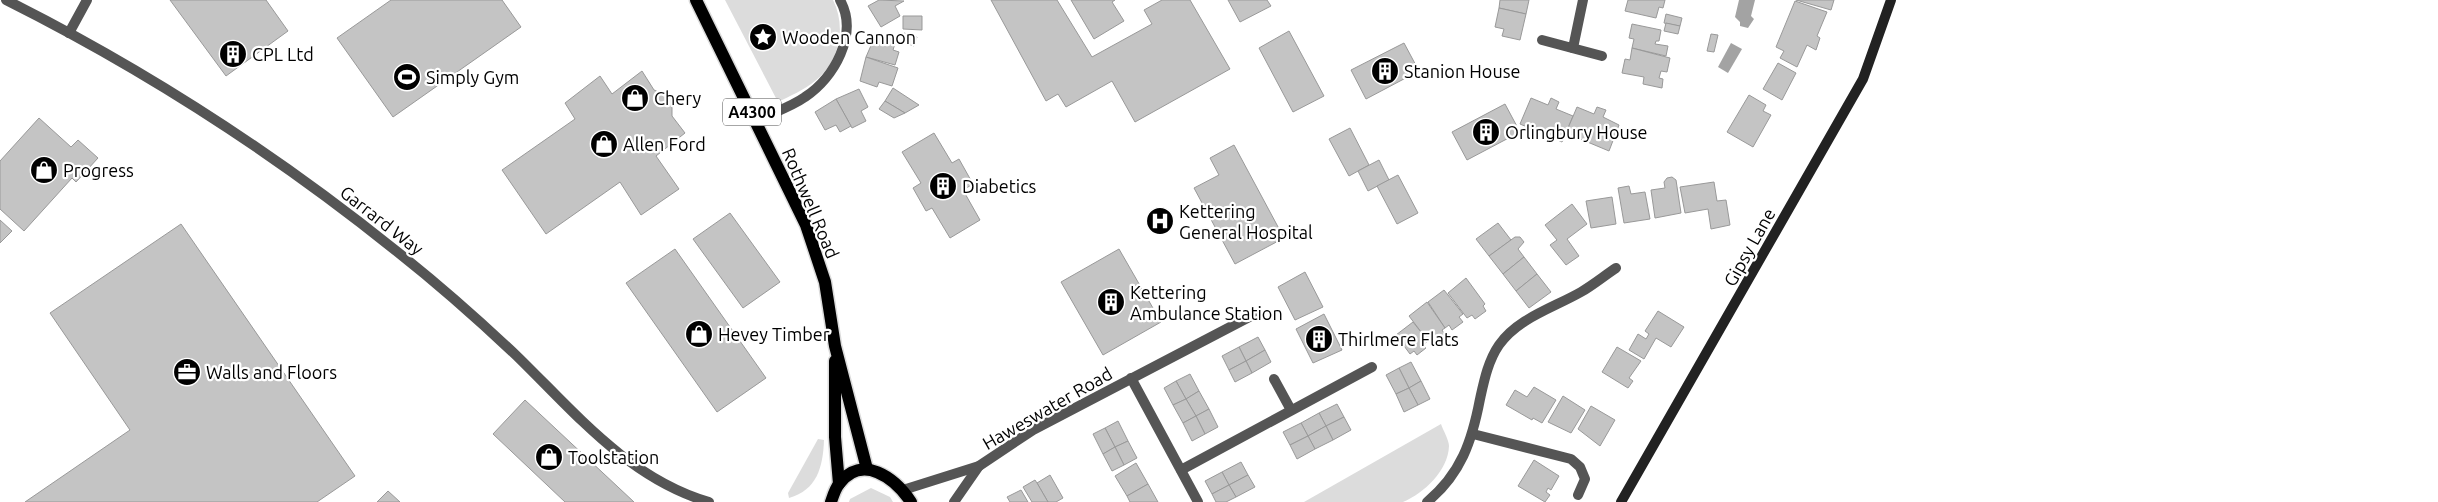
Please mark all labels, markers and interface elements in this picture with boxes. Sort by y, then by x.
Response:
place icon: Wooden Cannon [748,22,778,52]
place label: Wooden Cannon [782,27,916,47]
building icon: CPL Ltd [218,39,248,69]
place label: CPL Ltd [252,44,314,64]
building icon: Stanion House [1370,56,1400,86]
place label: Stanion House [1404,61,1520,81]
sports icon: Simply Gym [392,62,422,92]
place label: Simply Gym [426,67,519,87]
shop icon: Chery [620,83,650,113]
place label: Chery [654,88,701,108]
road number: A4300 [723,98,781,125]
building icon: Orlingbury House [1471,117,1501,147]
place label: Orlingbury House [1505,122,1647,142]
shop icon: Allen Ford [589,129,619,159]
place label: Allen Ford [623,134,706,154]
street label: Rothwell Road [779,145,843,261]
shop icon: Progress [29,155,59,185]
place label: Progress [63,160,134,180]
building icon: Diabetics [928,171,958,201]
place label: Diabetics [962,176,1037,196]
street label: Garrard Way [337,181,428,259]
place label: Kettering General Hospital [1179,201,1313,242]
street label: Gipsy Lane [1719,205,1779,289]
hospital icon: Kettering General Hospital [1145,206,1175,236]
place label: Kettering Ambulance Station [1130,282,1283,323]
building icon: Kettering Ambulance Station [1096,287,1126,317]
shop icon: Hevey Timber [684,319,714,349]
place label: Hevey Timber [718,324,830,344]
building icon: Thirlmere Flats [1304,324,1334,354]
place label: Thirlmere Flats [1338,329,1459,349]
office icon: Walls and Floors [172,357,202,387]
place label: Walls and Floors [206,362,337,382]
street label: Haweswater Road [979,363,1115,453]
shop icon: Toolstation [534,442,564,472]
place label: Toolstation [568,447,659,467]

